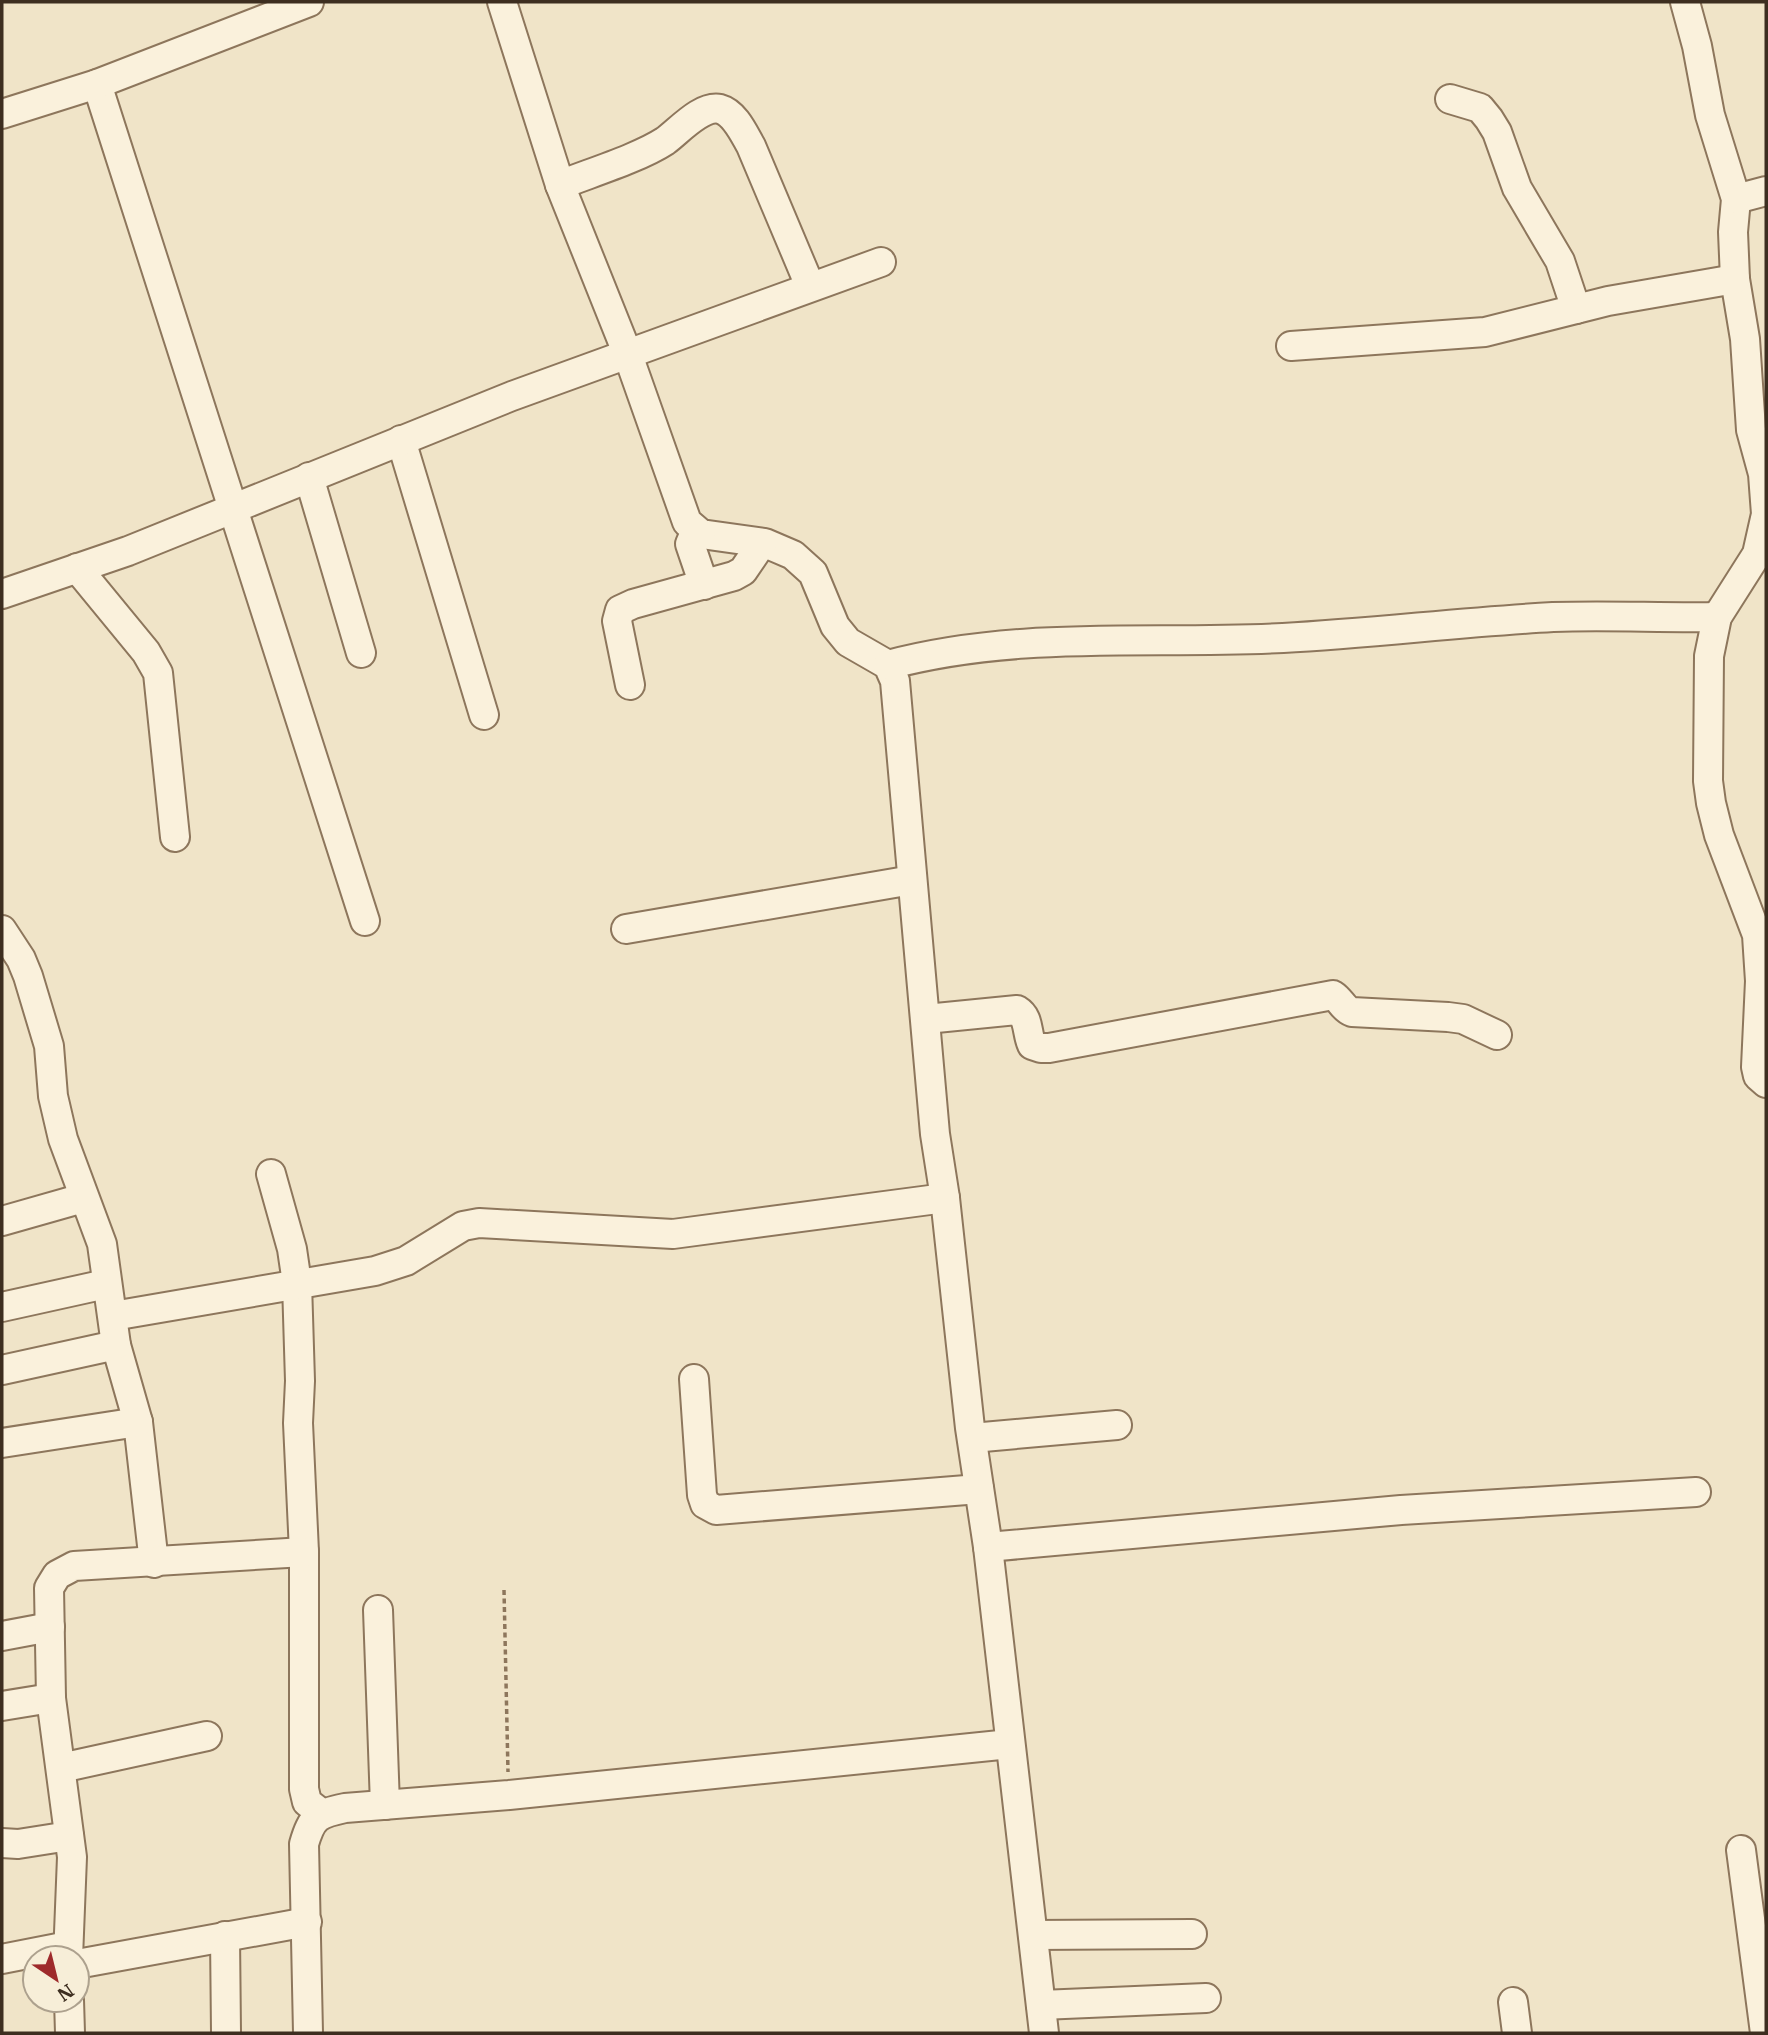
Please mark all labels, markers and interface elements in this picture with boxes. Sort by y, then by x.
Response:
north arrow [21,1944,91,2014]
text: N [53,1979,79,2007]

